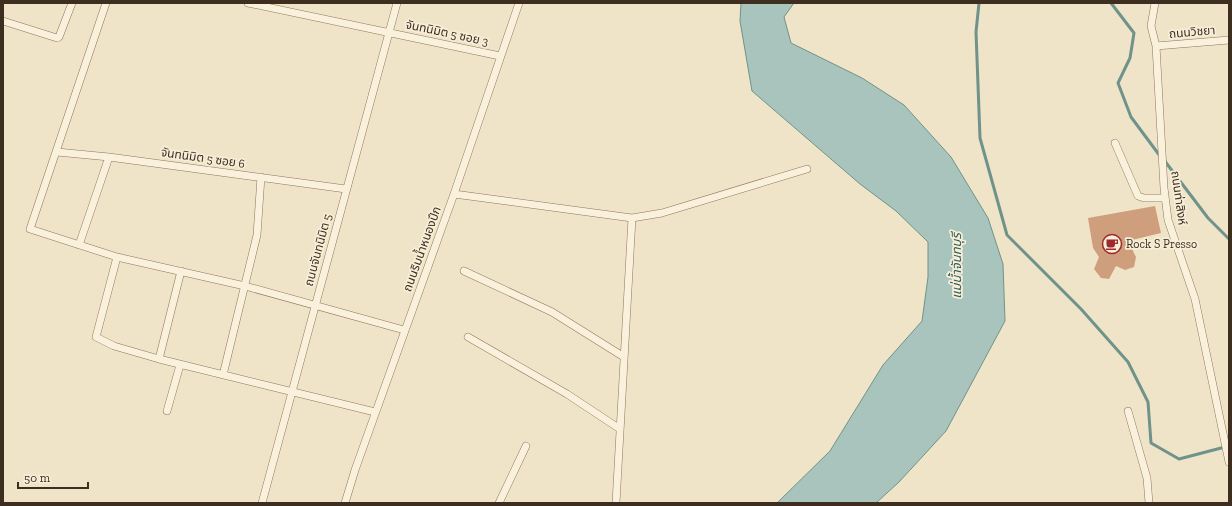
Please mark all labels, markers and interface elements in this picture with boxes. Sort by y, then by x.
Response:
street label: จันทนิมิต 5 ซอย 3 [404,17,490,49]
street label: ถนนวิชยา [1168,23,1216,41]
street label: จันทนิมิต 5 ซอย 6 [160,145,246,171]
street label: ถนนท่าสิงห์ [1168,170,1190,226]
street label: ถนนริมน้ำหนองปึก [398,204,444,293]
street label: ถนนจันทนิมิต 5 [302,212,334,288]
water label: แม่น้ำจันทบุรี [947,231,965,299]
cafe icon: Rock S Presso [1101,233,1123,255]
place label: Rock S Presso [1126,237,1197,251]
scale bar [18,464,88,490]
text: 50 m [24,471,51,485]

